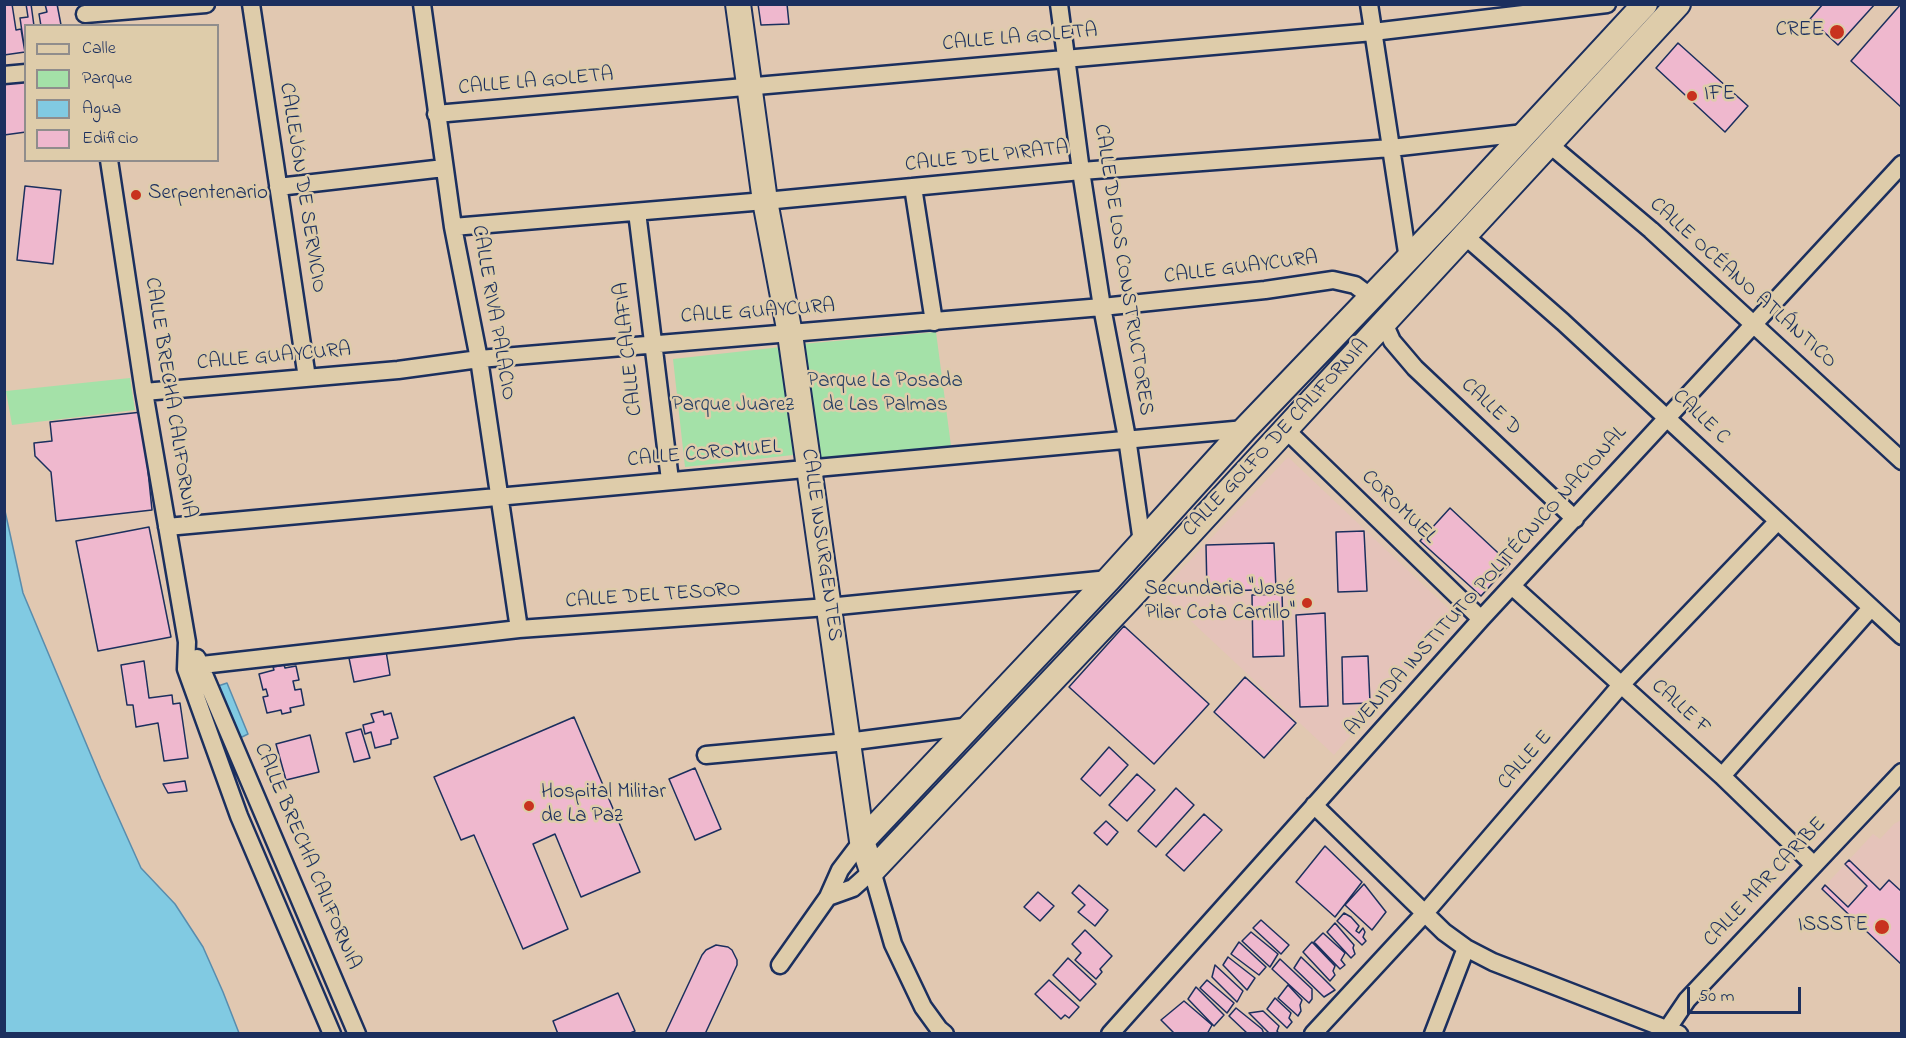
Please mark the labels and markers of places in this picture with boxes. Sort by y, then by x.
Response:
place label: CREE [1775,19,1824,45]
marker: CREE [1828,23,1846,41]
place label: IFE [1704,83,1735,109]
marker: IFE [1685,89,1699,103]
place label: Serpentenario [148,182,268,208]
marker: Serpentenario [129,188,143,202]
place label: Secundaria "José Pilar Cota Carrillo" [1144,578,1295,628]
marker: Secundaria "José Pilar Cota Carrillo" [1300,596,1314,610]
place label: Hospital Militar de La Paz [541,781,666,831]
marker: Hospital Militar de La Paz [522,799,536,813]
place label: ISSSTE [1798,914,1868,940]
marker: ISSSTE [1873,918,1891,936]

